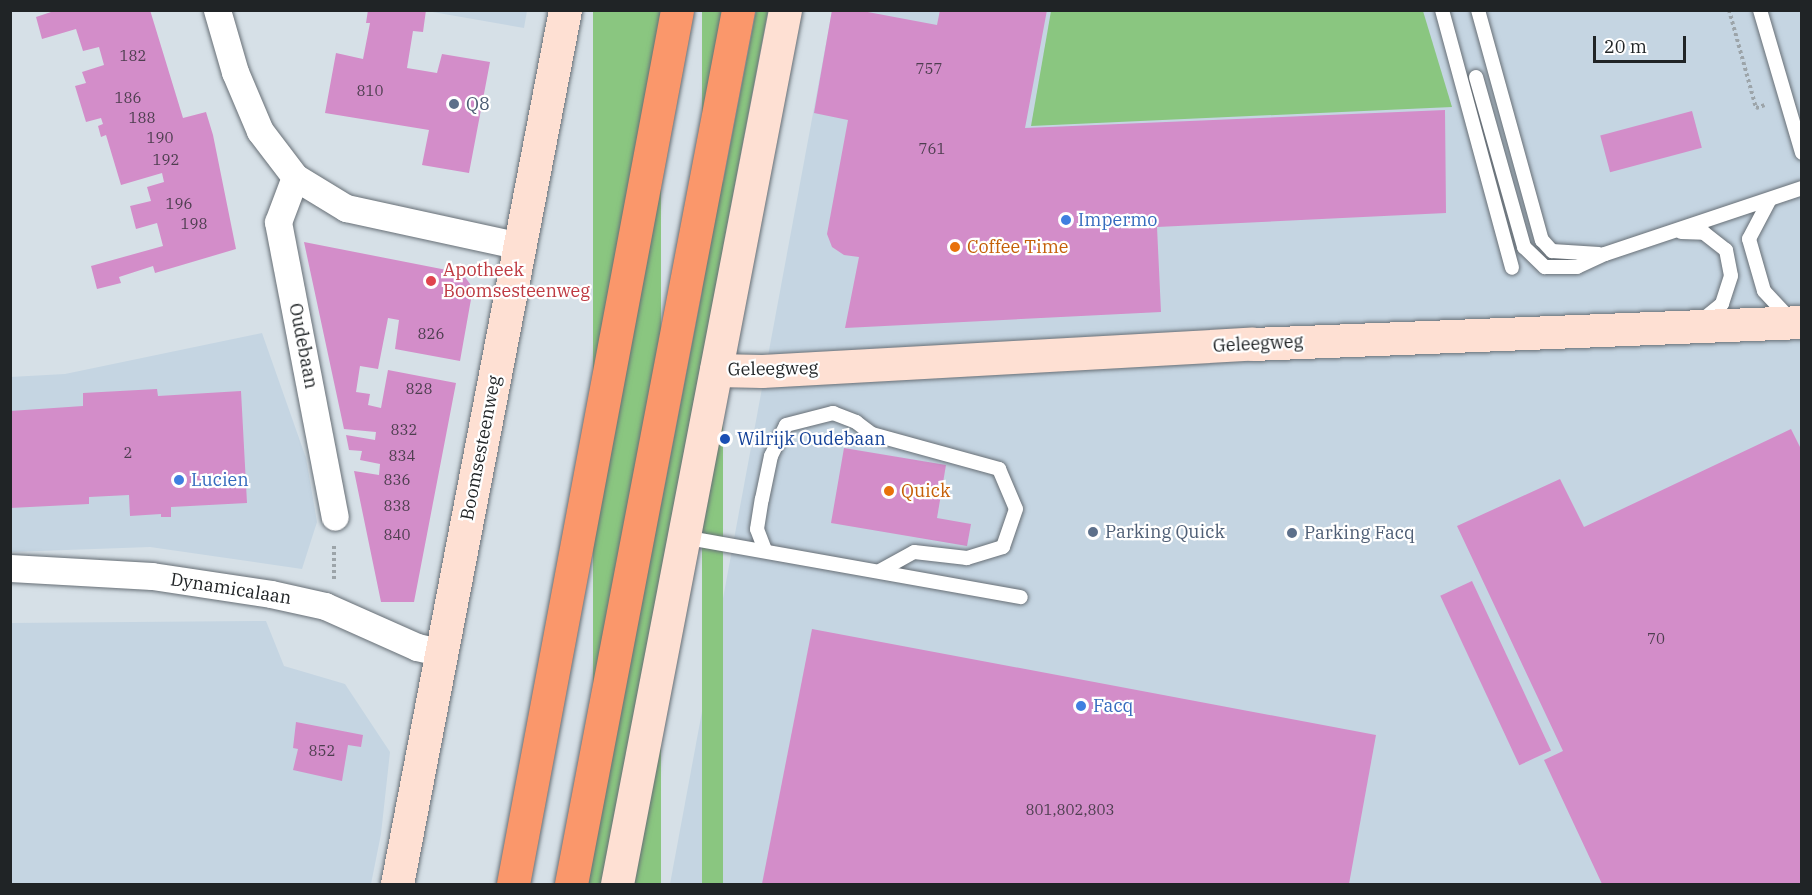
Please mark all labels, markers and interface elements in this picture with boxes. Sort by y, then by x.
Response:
scale bar [1596,24,1689,62]
text: 20 m [1604,35,1647,58]
house number: 182 [120,47,146,65]
house number: 757 [916,60,942,78]
house number: 810 [357,82,383,100]
house number: 186 [115,89,141,107]
place label: Q8 [466,93,490,115]
marker: Q8 [447,97,461,111]
house number: 188 [129,109,155,127]
house number: 190 [147,129,173,147]
house number: 761 [919,140,945,158]
house number: 192 [153,151,179,169]
house number: 196 [166,195,192,213]
place label: Impermo [1078,209,1158,231]
marker: Impermo [1059,213,1073,227]
house number: 198 [181,215,207,233]
place label: Coffee Time [967,236,1068,258]
marker: Coffee Time [948,240,962,254]
place label: Apotheek Boomsesteenweg [443,260,590,302]
marker: Apotheek Boomsesteenweg [424,274,438,288]
street label: Oudebaan [284,301,322,391]
house number: 826 [418,325,444,343]
street label: Geleegweg [1212,331,1304,357]
street label: Geleegweg [728,357,818,381]
street label: Boomsesteenweg [456,374,506,522]
house number: 828 [406,380,432,398]
house number: 832 [391,421,417,439]
place label: Wilrijk Oudebaan [737,428,886,450]
marker: Wilrijk Oudebaan [718,432,732,446]
house number: 2 [124,444,132,462]
house number: 834 [389,447,415,465]
place label: Lucien [191,469,249,491]
house number: 836 [384,471,410,489]
marker: Lucien [172,473,186,487]
place label: Quick [901,480,950,502]
marker: Quick [882,484,896,498]
house number: 838 [384,497,410,515]
place label: Parking Quick [1105,521,1225,543]
place label: Parking Facq [1304,522,1415,544]
marker: Parking Quick [1086,525,1100,539]
house number: 840 [384,526,410,544]
marker: Parking Facq [1285,526,1299,540]
street label: Dynamicalaan [169,569,293,609]
house number: 70 [1647,630,1665,648]
place label: Facq [1093,695,1133,717]
marker: Facq [1074,699,1088,713]
house number: 852 [309,742,335,760]
house number: 801,802,803 [1025,801,1115,819]

